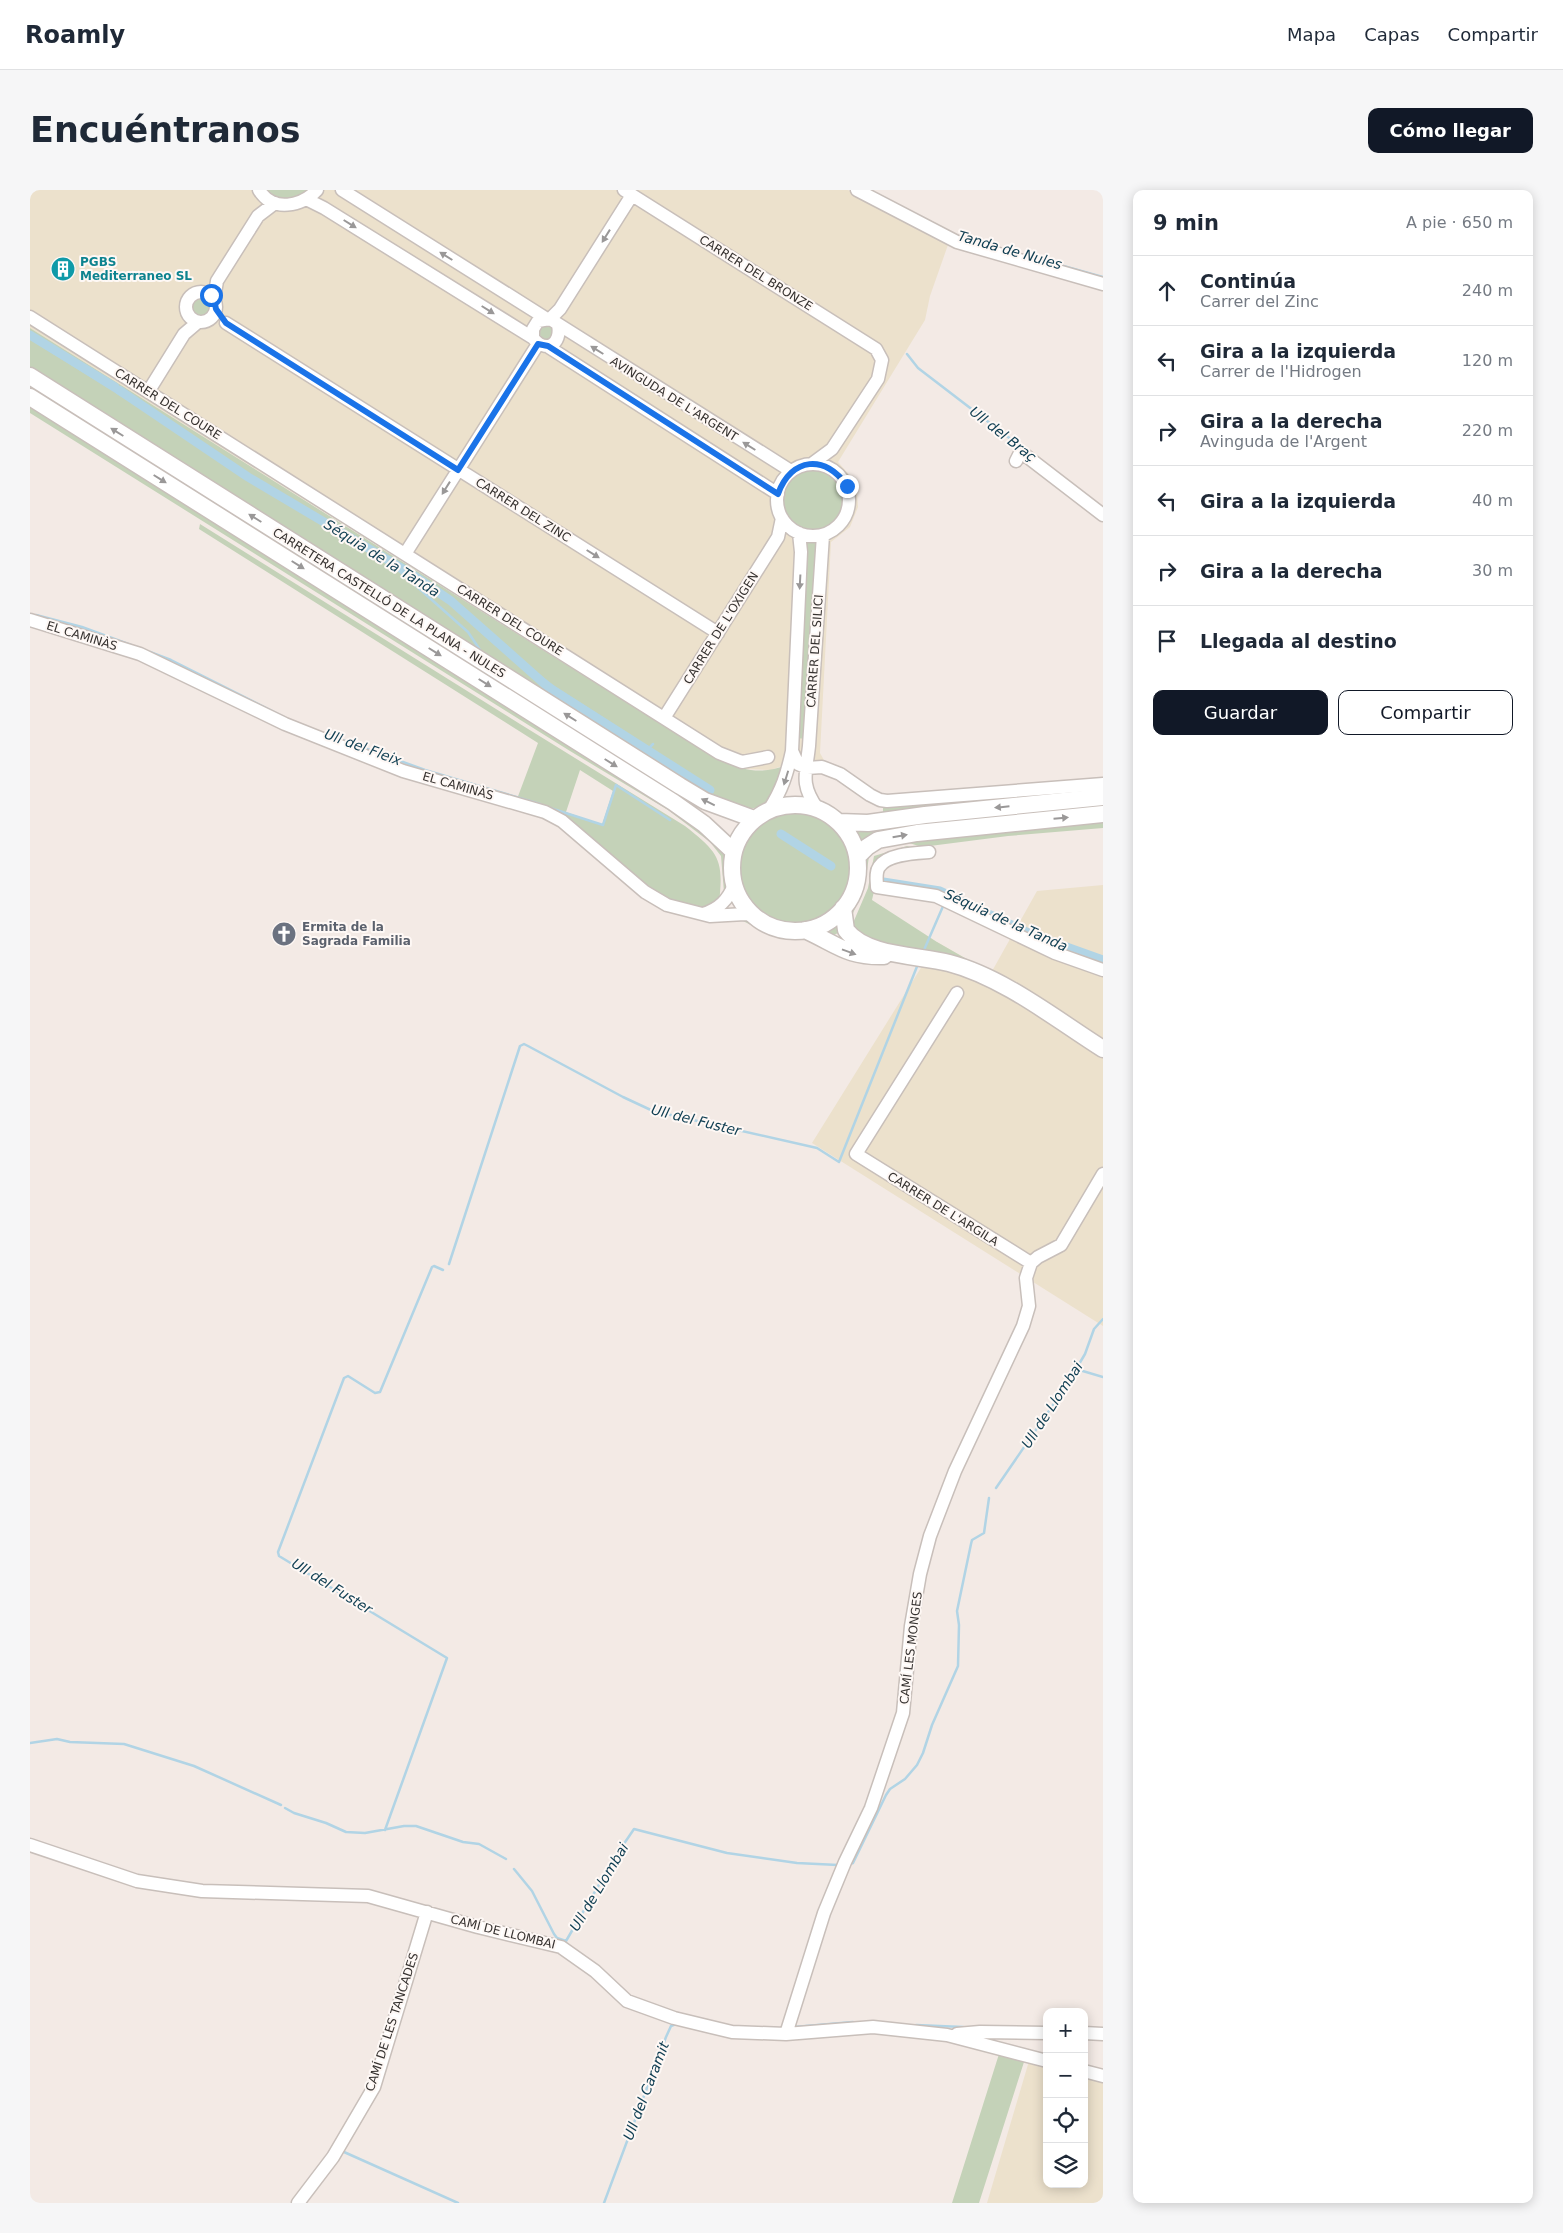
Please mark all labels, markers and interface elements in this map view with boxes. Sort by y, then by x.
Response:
text: Roamly [25,21,125,49]
text: Mapa [1287,24,1336,45]
text: Capas [1364,24,1420,45]
text: Compartir [1448,24,1538,45]
button: Cómo llegar [1368,108,1533,153]
text: Encuéntranos [30,110,301,150]
text: 9 min [1153,211,1219,235]
text: A pie · 650 m [1406,213,1513,232]
one-way arrow [343,219,357,228]
water label: Tanda de Nules [956,227,1064,273]
one-way arrow [601,229,610,242]
street label: CARRER DEL BRONZE [697,232,815,314]
one-way arrow [440,251,453,260]
place label: PGBS Mediterraneo SL [80,255,192,283]
building icon: PGBS Mediterraneo SL [50,256,76,282]
text: Continúa [1200,270,1296,292]
icon: ahead [1153,277,1181,305]
text: 240 m [1462,281,1513,300]
route start [200,284,223,307]
text: Carrer del Zinc [1200,292,1319,311]
one-way arrow [481,305,494,315]
text: Gira a la izquierda [1200,340,1396,362]
one-way arrow [590,345,603,355]
icon: left [1153,347,1181,375]
text: 120 m [1462,351,1513,370]
street label: AVINGUDA DE L'ARGENT [608,354,741,444]
text: Carrer de l'Hidrogen [1200,362,1362,381]
street label: CARRER DEL COURE [112,366,224,442]
water label: Ull del Braç [967,403,1040,465]
text: Gira a la derecha [1200,410,1383,432]
icon: right [1153,417,1181,445]
text: 220 m [1462,421,1513,440]
one-way arrow [111,427,124,436]
text: Avinguda de l'Argent [1200,432,1367,451]
one-way arrow [742,441,756,451]
one-way arrow [154,474,167,483]
street label: CARRER DEL ZINC [473,475,573,545]
route end [836,475,859,498]
one-way arrow [442,482,451,495]
icon: left [1153,487,1181,515]
text: Gira a la izquierda [1200,490,1396,512]
text: 40 m [1472,491,1513,510]
one-way arrow [248,514,261,523]
water label: Séquia de la Tanda [321,516,443,600]
street label: CARRETERA CASTELLÓ DE LA PLANA - NULES [270,524,508,681]
one-way arrow [586,550,599,559]
icon: right [1153,557,1181,585]
one-way arrow [291,560,304,570]
text: Gira a la derecha [1200,560,1383,582]
text: 30 m [1472,561,1513,580]
street label: CARRER DE L'OXIGEN [681,569,761,687]
one-way arrow [796,574,804,590]
street label: CARRER DEL COURE [454,582,566,658]
street label: CARRER DEL SILICI [804,594,826,708]
street label: EL CAMINÀS [45,618,119,653]
icon: arrive [1153,627,1181,655]
text: Llegada al destino [1200,630,1397,652]
one-way arrow [429,647,442,656]
one-way arrow [478,678,491,687]
button: Guardar [1153,690,1328,735]
button: Compartir [1338,690,1513,735]
one-way arrow [563,712,577,721]
water label: Ull del Fleix [322,726,404,769]
one-way arrow [605,759,618,768]
street label: EL CAMINÀS [421,768,495,803]
one-way arrow [781,771,789,786]
one-way arrow [701,797,716,806]
one-way arrow [994,803,1010,811]
one-way arrow [1053,814,1069,822]
one-way arrow [892,831,908,839]
water label: Séquia de la Tanda [942,886,1070,954]
place label: Ermita de la Sagrada Familia [302,920,411,948]
church icon: Ermita de la Sagrada Familia [271,921,297,947]
one-way arrow [842,948,857,956]
water label: Ull del Fuster [650,1101,744,1139]
street label: CARRER DE L'ARGILA [885,1169,1002,1249]
water label: Ull de Llombai [1018,1359,1086,1451]
water label: Ull del Fuster [289,1555,376,1618]
street label: CAMÍ LES MONGES [896,1591,925,1705]
water label: Ull de Llombai [566,1840,632,1934]
street label: CAMÍ DE LLOMBAI [449,1911,557,1952]
street label: CAMÍ DE LES TANCADES [362,1950,421,2093]
map controls [1043,2008,1088,2188]
button: + [1043,2008,1088,2053]
water label: Ull del Caramit [620,2039,672,2142]
button: − [1043,2053,1088,2098]
button: locate [1043,2098,1088,2143]
button: layers [1043,2143,1088,2188]

